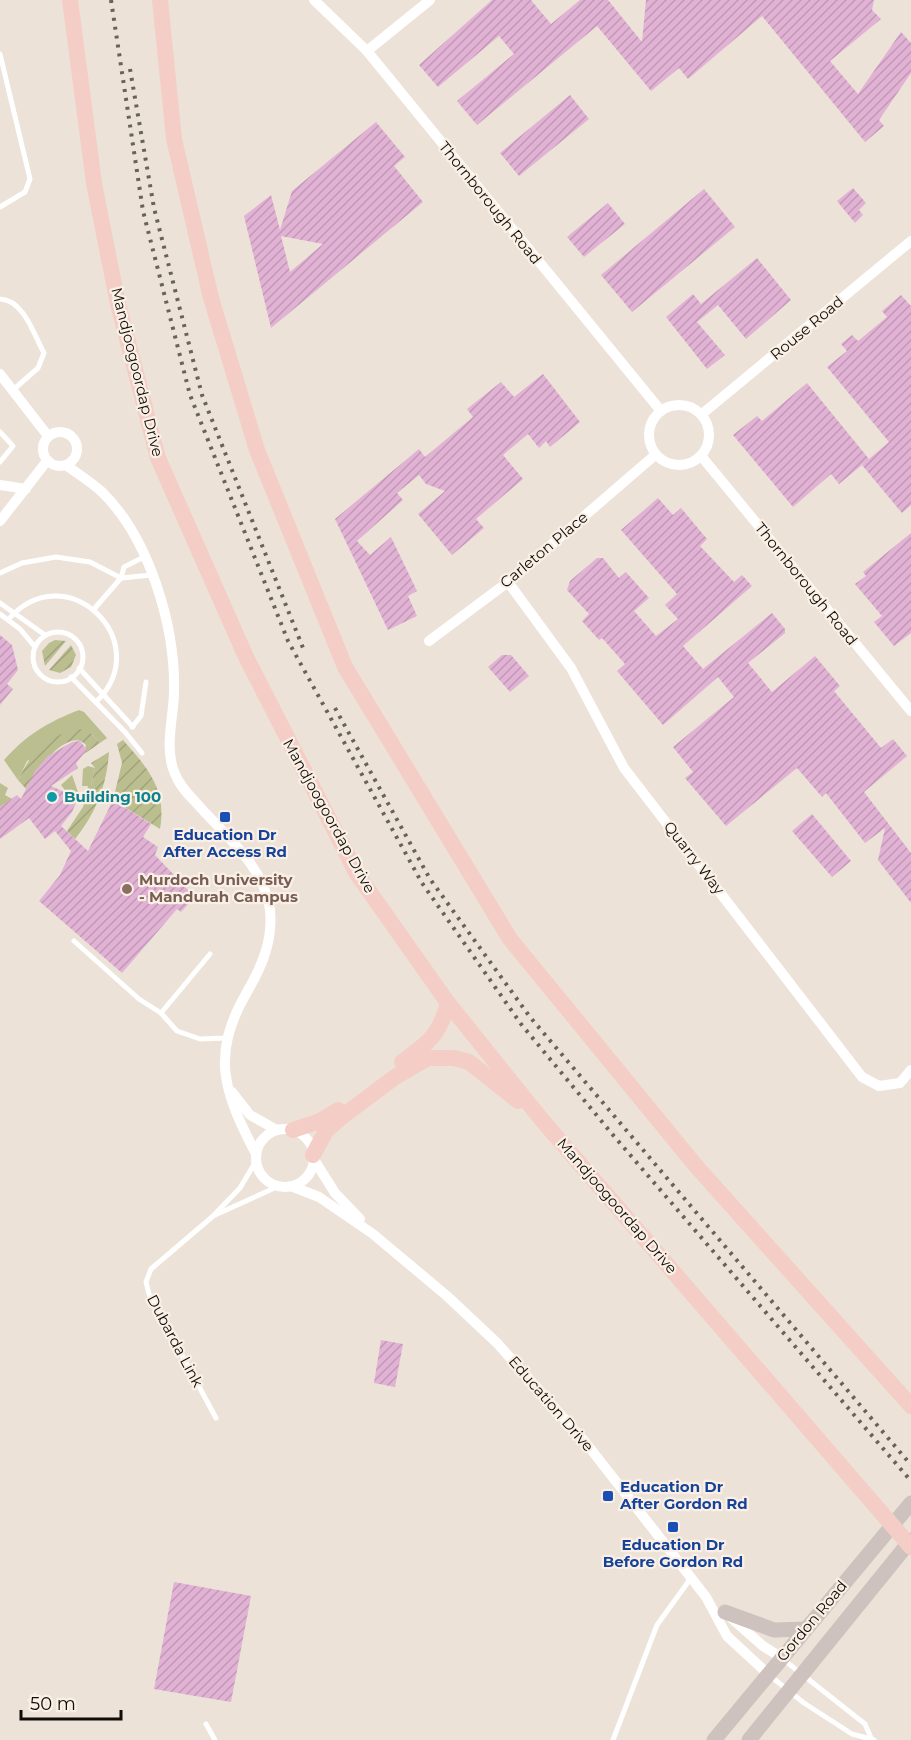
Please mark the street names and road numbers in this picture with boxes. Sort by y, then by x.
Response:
street label: Thornborough Road [435,137,546,268]
street label: Mandjoogoordap Drive [107,285,168,458]
street label: Rouse Road [766,291,847,364]
street label: Carleton Place [496,507,591,592]
street label: Thornborough Road [751,518,862,649]
street label: Mandjoogoordap Drive [279,735,380,896]
street label: Quarry Way [660,817,729,899]
street label: Mandjoogoordap Drive [553,1134,682,1277]
street label: Dubarda Link [143,1291,208,1390]
street label: Education Drive [505,1352,598,1455]
street label: Gordon Road [772,1576,851,1665]

